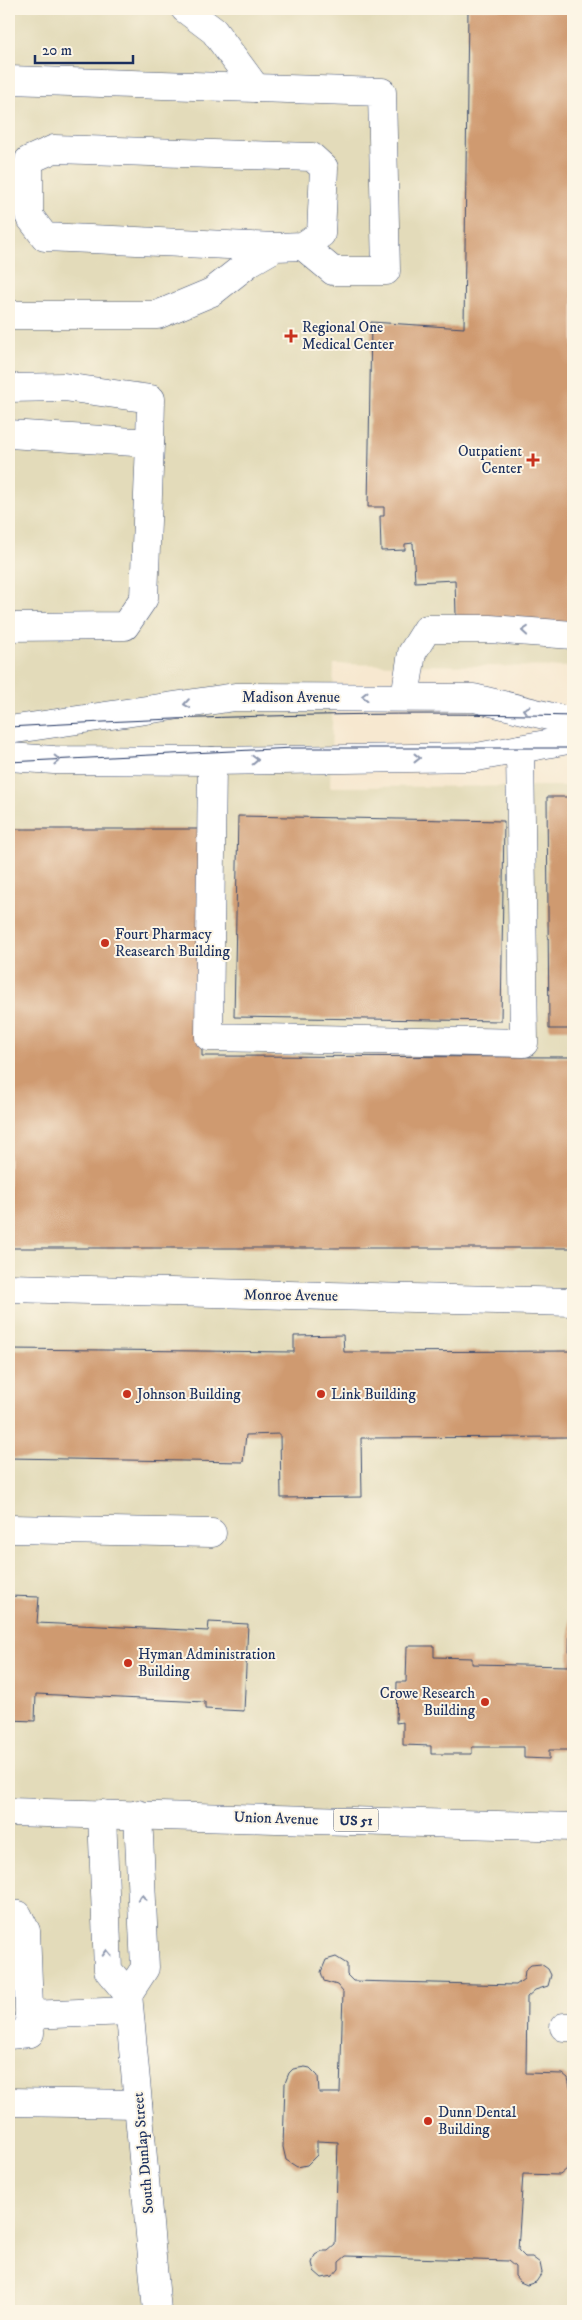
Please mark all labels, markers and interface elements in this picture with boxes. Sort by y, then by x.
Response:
scale bar [35,32,132,64]
text: 20 m [42,41,72,60]
place label: Regional One Medical Center [302,318,395,354]
marker: Regional One Medical Center [284,329,298,343]
place label: Outpatient Center [458,442,522,478]
marker: Outpatient Center [526,453,540,467]
one-way arrow [520,626,528,637]
street label: Madison Avenue [242,688,340,707]
one-way arrow [361,691,369,702]
one-way arrow [182,698,190,709]
one-way arrow [521,705,530,716]
one-way arrow [414,753,422,763]
one-way arrow [54,755,62,765]
one-way arrow [252,755,259,765]
place label: Fourt Pharmacy Reasearch Building [115,925,230,961]
marker: Fourt Pharmacy Reasearch Building [99,937,111,949]
street label: Monroe Avenue [244,1285,338,1306]
place label: Johnson Building [135,1385,241,1404]
place label: Link Building [331,1385,416,1404]
marker: Johnson Building [121,1388,133,1400]
marker: Link Building [315,1388,327,1400]
place label: Hyman Administration Building [138,1645,276,1681]
marker: Hyman Administration Building [122,1657,134,1669]
place label: Crowe Research Building [380,1684,476,1720]
marker: Crowe Research Building [479,1696,491,1708]
street label: Union Avenue [233,1808,319,1829]
road number: US 51 [334,1808,378,1832]
one-way arrow [136,1894,147,1902]
one-way arrow [102,1948,113,1956]
street label: South Dunlap Street [129,2091,158,2214]
place label: Dunn Dental Building [438,2103,517,2139]
marker: Dunn Dental Building [422,2115,434,2127]

